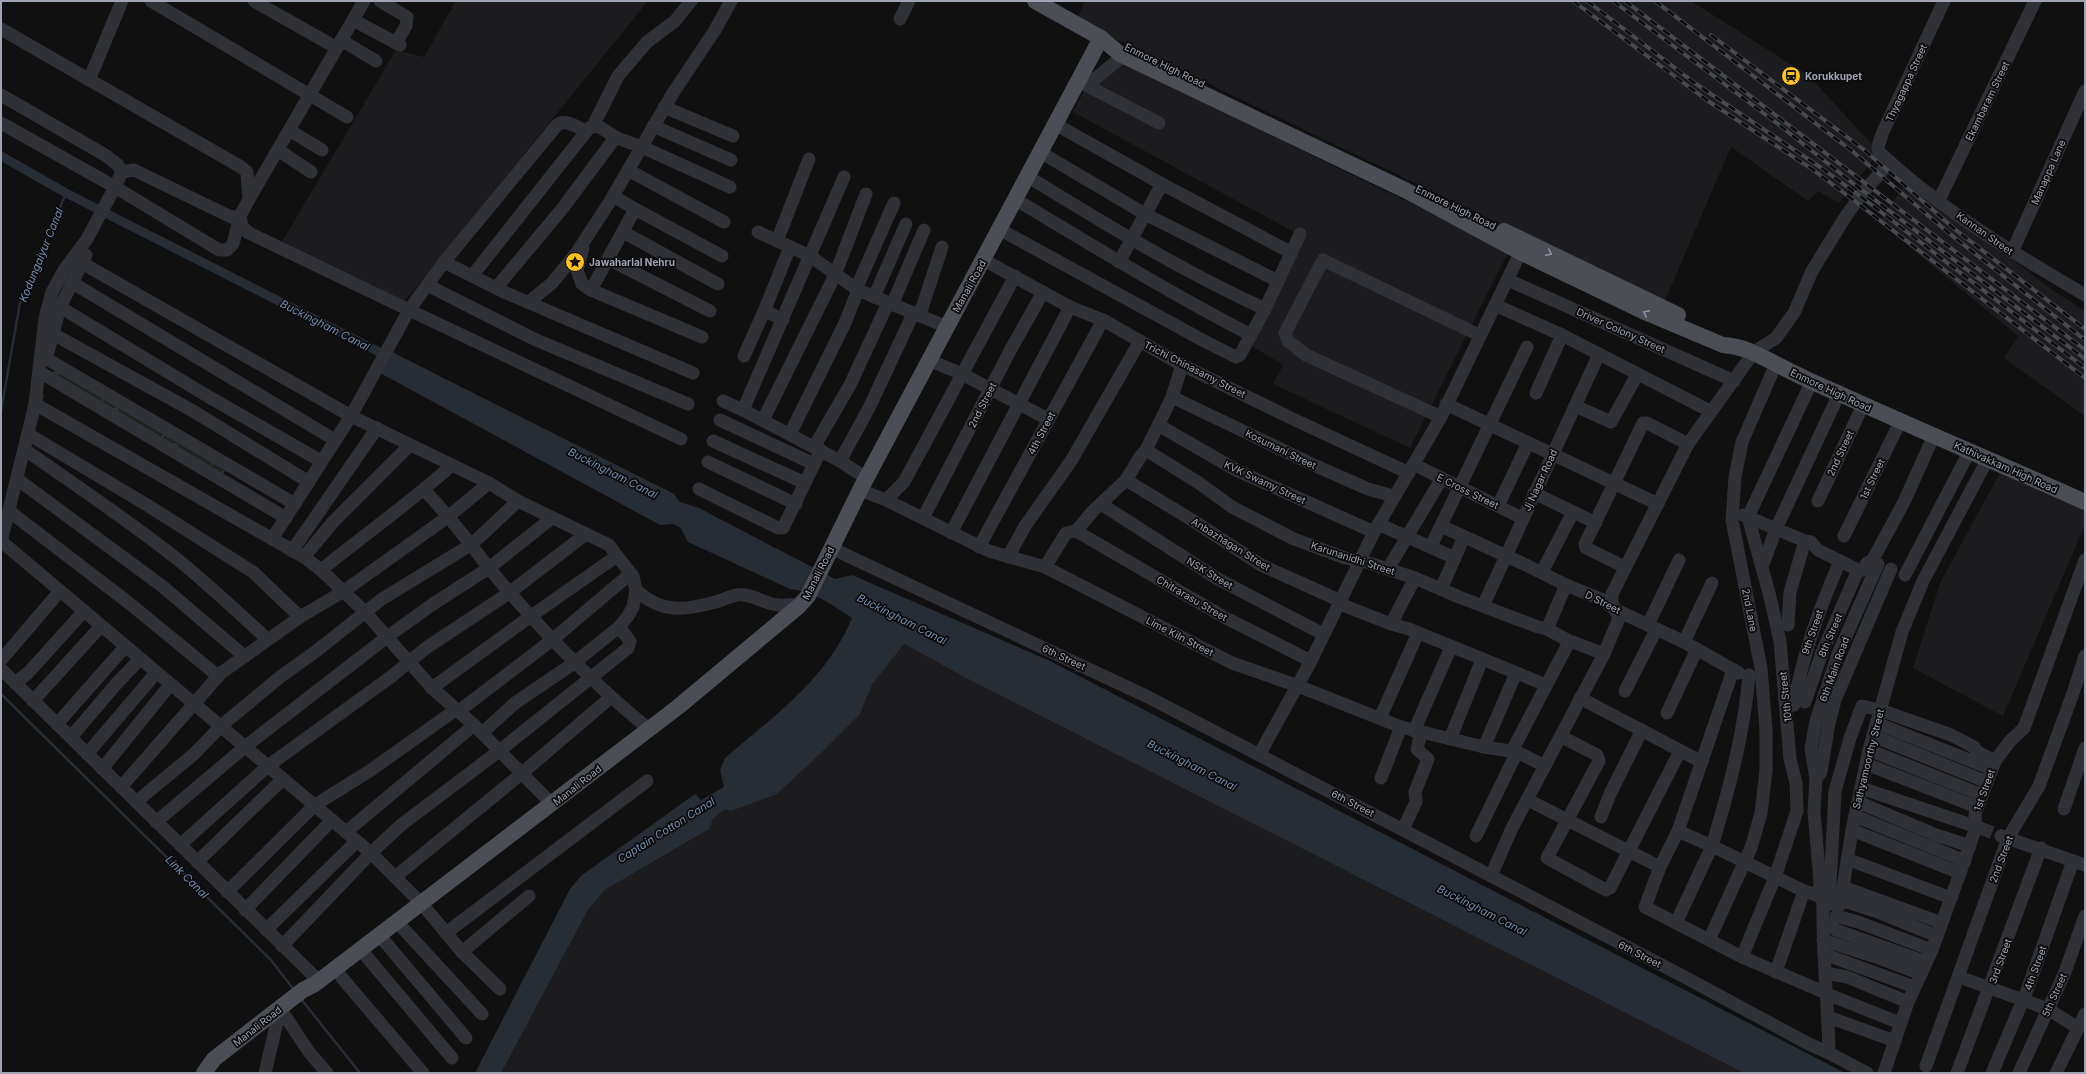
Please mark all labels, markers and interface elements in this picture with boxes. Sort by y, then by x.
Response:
street label: Enmore High Road [1123,40,1207,90]
street label: Thyagappa Street [1883,42,1930,124]
street label: Ekambaram Street [1963,59,2012,143]
station icon: Korukkupet [1780,65,1802,87]
place label: Korukkupet [1805,70,1862,82]
street label: Manappa Lane [2028,137,2068,206]
street label: Enmore High Road [1414,182,1498,232]
water label: Kodungaiyur Canal [16,206,66,304]
street label: Kannan Street [1954,209,2016,257]
one-way arrow [1544,248,1552,256]
place icon: Jawaharlal Nehru [564,251,586,273]
place label: Jawaharlal Nehru [589,256,675,268]
street label: Manali Road [950,258,988,314]
water label: Buckingham Canal [278,296,372,354]
street label: Driver Colony Street [1575,305,1668,355]
one-way arrow [1643,310,1651,318]
street label: Trichi Chinasamy Street [1142,338,1248,400]
street label: Enmore High Road [1789,366,1873,414]
street label: 2nd Street [965,380,999,430]
street label: 4th Street [1025,409,1058,456]
street label: Kosumani Street [1244,427,1319,472]
street label: 2nd Street [1824,428,1856,478]
street label: Kathivakkam High Road [1952,439,2060,495]
water label: Buckingham Canal [566,444,660,502]
street label: Jj Nagar Road [1521,447,1559,513]
street label: 1st Street [1857,456,1887,501]
street label: KVK Swamy Street [1222,458,1308,506]
street label: E Cross Street [1435,471,1502,511]
street label: Anbazhagan Street [1189,515,1273,573]
street label: Karunanidhi Street [1310,539,1397,577]
street label: Manali Road [799,544,837,602]
street label: NSK Street [1185,555,1236,592]
street label: Chitrarasu Street [1154,573,1230,624]
street label: 2nd Lane [1740,587,1760,633]
street label: D Street [1583,588,1623,616]
water label: Buckingham Canal [855,590,949,648]
street label: 9th Street [1799,607,1825,656]
street label: 8th Street [1815,611,1845,659]
street label: Lime Kiln Street [1144,614,1216,659]
street label: 6th Main Road [1817,635,1851,703]
street label: 6th Street [1040,642,1088,673]
street label: 10th Street [1776,670,1794,723]
street label: Sathyamoorthy Street [1850,707,1886,810]
water label: Buckingham Canal [1145,736,1239,794]
street label: Manali Road [550,762,604,808]
street label: 1st Street [1971,767,1997,813]
street label: 6th Street [1330,787,1377,819]
water label: Captain Cotton Canal [615,794,718,866]
street label: 2nd Street [1987,833,2016,884]
water label: Link Canal [163,853,212,902]
water label: Buckingham Canal [1435,881,1529,939]
street label: 3rd Street [1986,936,2014,985]
street label: 6th Street [1617,938,1664,970]
street label: 4th Street [2021,943,2049,992]
street label: 5th Street [2039,971,2069,1019]
street label: Manali Road [230,1003,284,1049]

